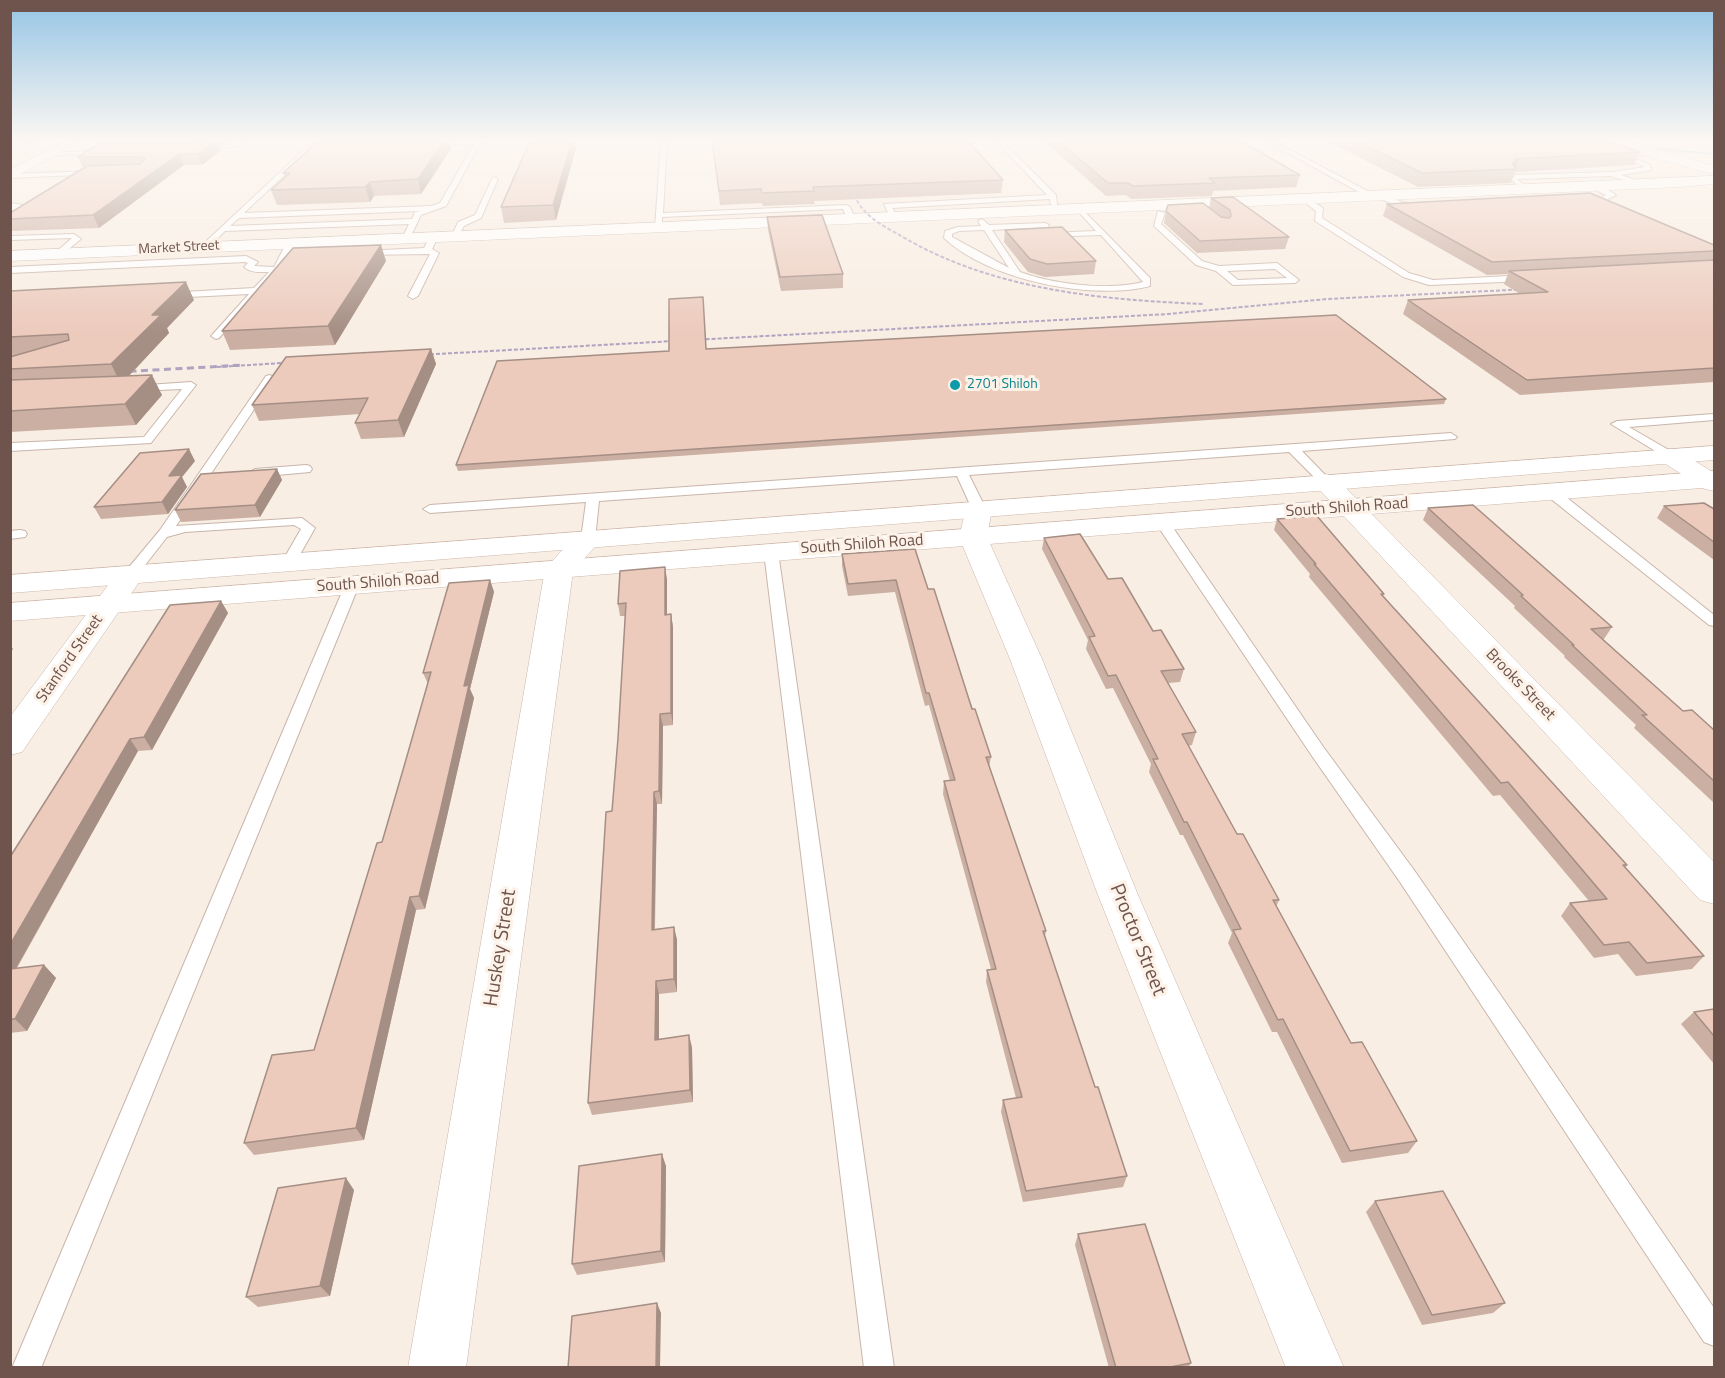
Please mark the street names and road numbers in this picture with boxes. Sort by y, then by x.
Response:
street label: Market Street [138,237,220,259]
street label: South Shiloh Road [1285,494,1409,522]
street label: South Shiloh Road [800,531,924,559]
street label: South Shiloh Road [316,569,440,597]
street label: Stanford Street [33,611,107,707]
street label: Brooks Street [1481,645,1559,725]
street label: Proctor Street [1104,881,1170,999]
street label: Huskey Street [480,888,522,1008]

